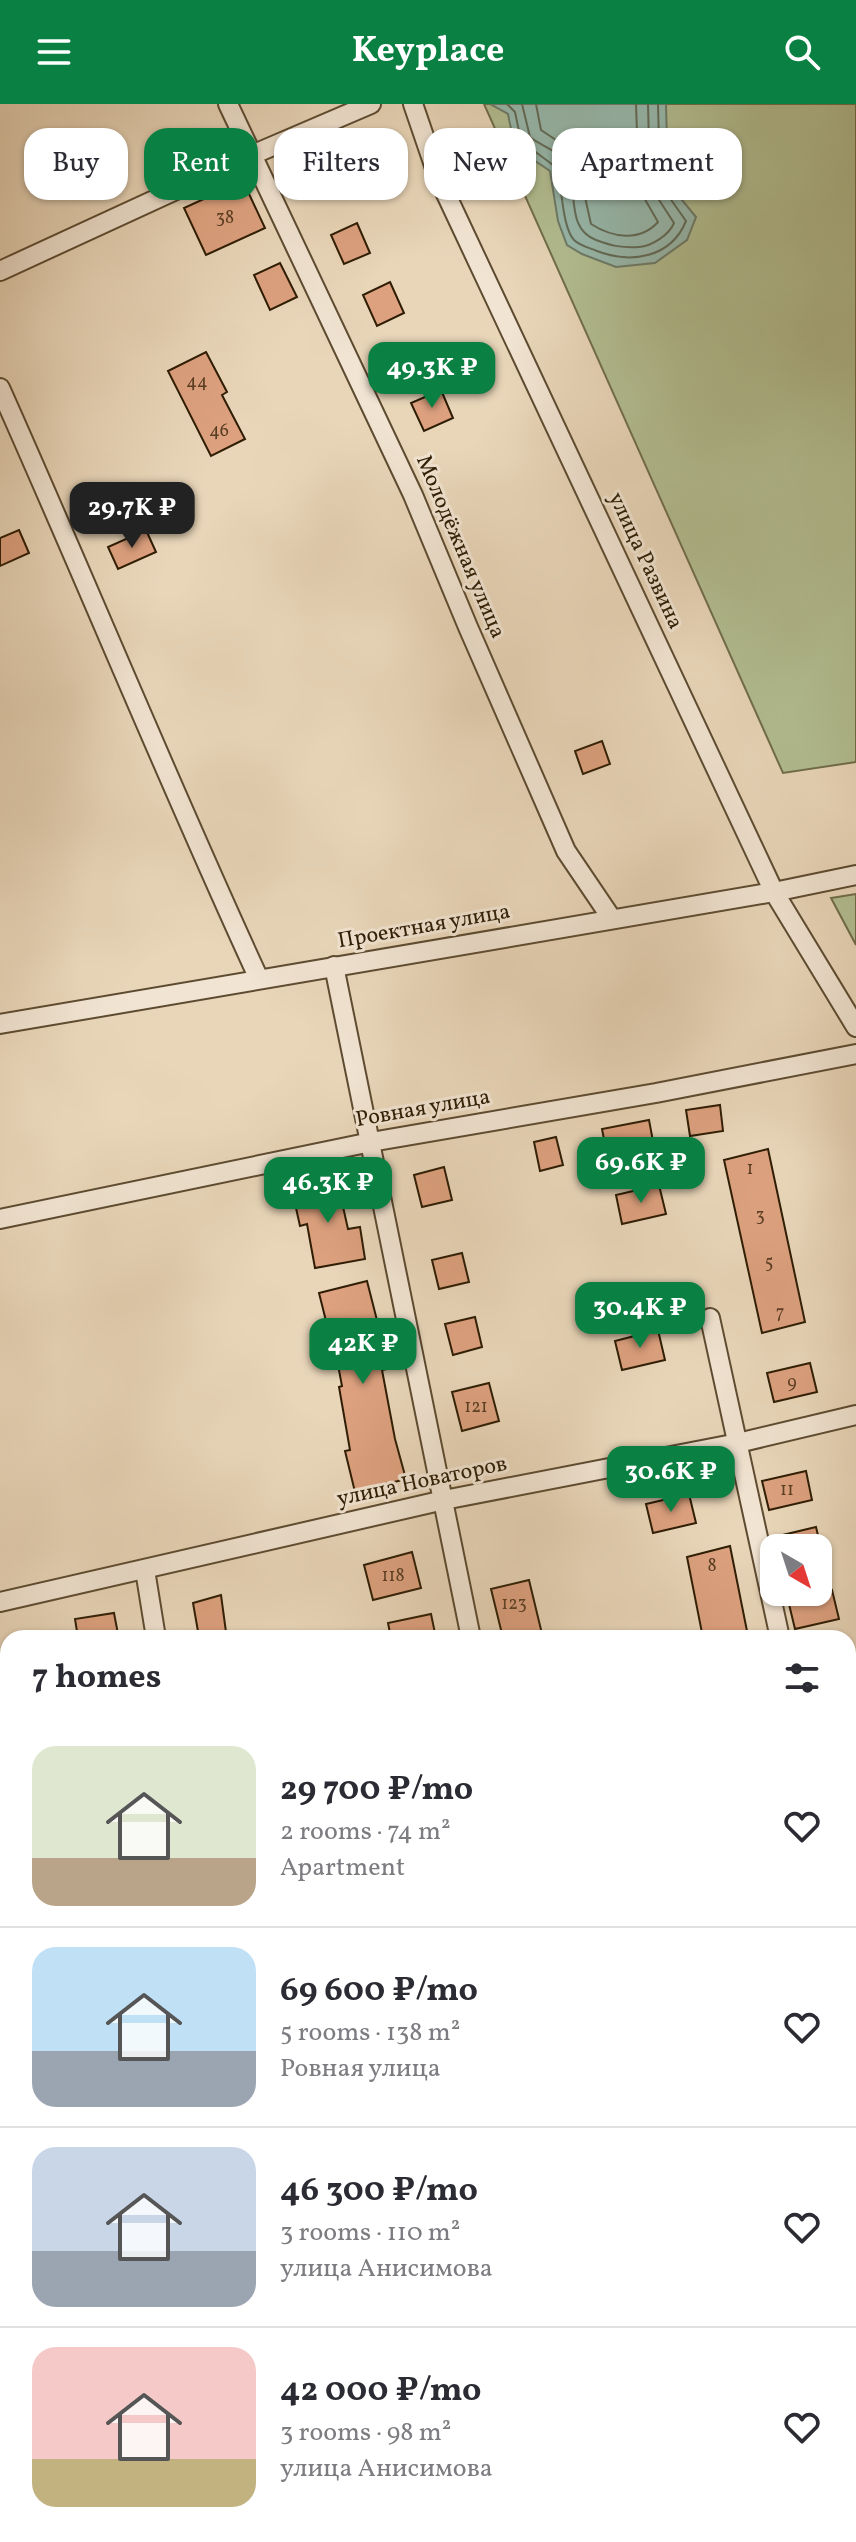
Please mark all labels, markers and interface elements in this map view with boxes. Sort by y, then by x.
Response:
text: Keyplace [352,27,504,77]
icon: menu [32,30,76,74]
icon: search [780,30,824,74]
chip: Buy [24,128,128,200]
chip: Rent [144,128,258,200]
chip: Filters [274,128,408,200]
chip: New [424,128,536,200]
chip: Apartment [552,128,742,200]
house number: 38 [216,206,234,231]
pin: 49.3K ₽ [358,342,506,410]
text: 49.3K ₽ [386,350,478,386]
house number: 44 [186,370,208,395]
house number: 46 [209,419,229,444]
street label: Молодёжная улица [407,450,513,644]
pin: 29.7K ₽ [58,482,206,550]
street label: улица Развина [600,487,690,635]
text: 29.7K ₽ [88,490,176,526]
street label: Проектная улица [335,897,513,957]
street label: Ровная улица [353,1082,493,1136]
pin: 69.6K ₽ [567,1137,715,1205]
text: 69.6K ₽ [595,1145,687,1181]
pin: 46.3K ₽ [254,1157,402,1225]
house number: 1 [747,1157,753,1182]
text: 46.3K ₽ [282,1165,374,1201]
house number: 3 [755,1204,765,1229]
house number: 5 [765,1251,773,1276]
pin: 30.4K ₽ [566,1282,714,1350]
text: 30.4K ₽ [593,1290,687,1326]
house number: 7 [776,1301,784,1326]
pin: 42K ₽ [307,1318,419,1386]
text: 42K ₽ [327,1326,399,1362]
house number: 9 [787,1371,797,1396]
house number: 121 [464,1395,488,1420]
pin: 30.6K ₽ [597,1446,745,1514]
street label: улица Новаторов [334,1449,510,1515]
text: 30.6K ₽ [625,1454,717,1490]
house number: 11 [780,1478,794,1503]
north arrow [760,1534,832,1606]
map controls [760,1534,832,1606]
house number: 8 [707,1554,717,1579]
house number: 118 [381,1564,405,1589]
house number: 123 [501,1592,527,1617]
text: 7 homes [32,1655,161,1702]
icon: filters [780,1656,824,1700]
text: 29 700 ₽/mo [280,1767,473,1814]
icon: home [96,1778,192,1874]
icon: heart [780,1804,824,1848]
text: 2 rooms · 74 m² [280,1814,451,1850]
text: Apartment [280,1850,405,1886]
text: 69 600 ₽/mo [280,1968,478,2015]
icon: home [96,1979,192,2075]
icon: heart [780,2005,824,2049]
text: 5 rooms · 138 m² [280,2015,460,2051]
text: Ровная улица [280,2051,441,2087]
text: 46 300 ₽/mo [280,2168,478,2215]
icon: home [96,2179,192,2275]
icon: heart [780,2205,824,2249]
text: 3 rooms · 110 m² [280,2215,460,2251]
text: улица Анисимова [280,2251,493,2287]
text: 42 000 ₽/mo [280,2368,481,2415]
icon: home [96,2379,192,2475]
icon: heart [780,2405,824,2449]
text: 3 rooms · 98 m² [280,2415,451,2451]
text: улица Анисимова [280,2451,493,2487]

